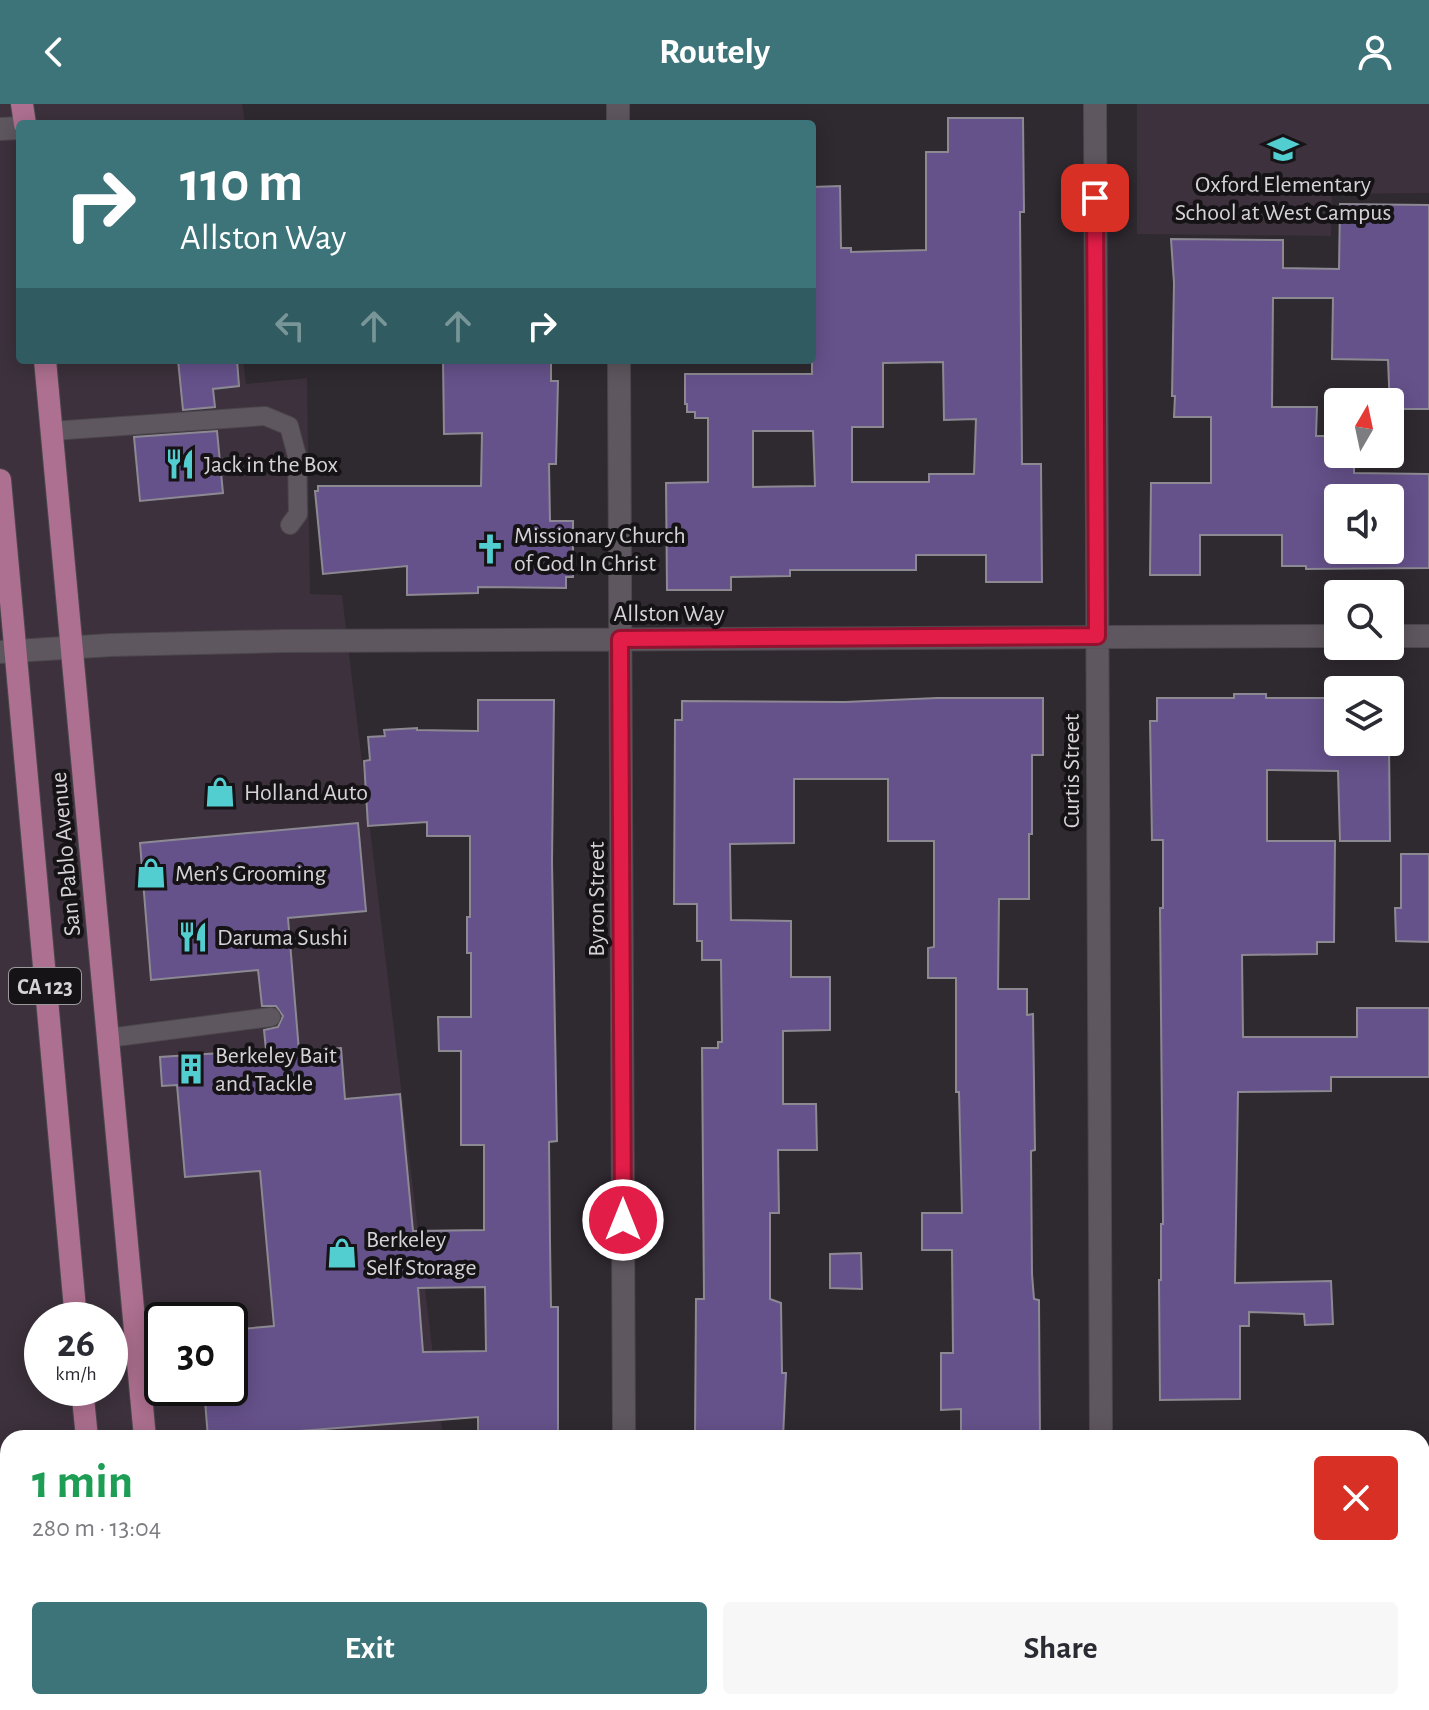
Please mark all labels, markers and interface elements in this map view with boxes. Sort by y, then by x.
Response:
icon: back [32,30,76,74]
icon: person [1353,30,1397,74]
text: Routely [659,34,770,70]
school or university icon: Oxford Elementary School at West Campus [1266,132,1300,166]
icon: right [48,152,152,256]
text: 110 m [180,155,303,211]
pin [1061,164,1129,232]
place label: Oxford Elementary School at West Campus [1175,173,1391,225]
icon: arrive [1073,176,1117,220]
text: Allston Way [180,220,346,256]
icon: left [268,304,312,348]
icon: ahead [352,304,396,348]
icon: ahead [436,304,480,348]
icon: right [520,304,564,348]
north arrow [1324,388,1404,468]
map controls [1324,388,1404,756]
restaurant icon: Jack in the Box [163,447,197,481]
place label: Jack in the Box [204,453,339,477]
button: sound [1324,484,1404,564]
place label: Missionary Church of God In Christ [514,524,686,576]
church icon: Missionary Church of God In Christ [473,532,507,566]
button: search [1324,580,1404,660]
street label: Allston Way [614,602,724,626]
button: layers [1324,676,1404,756]
street label: Curtis Street [1060,713,1084,828]
street label: San Pablo Avenue [47,771,85,937]
shop icon: Holland Auto [203,775,237,809]
place label: Holland Auto [244,781,368,805]
street label: Byron Street [585,841,609,957]
shop icon: Men’s Grooming [134,856,168,890]
place label: Men’s Grooming [175,862,327,886]
restaurant icon: Daruma Sushi [176,920,210,954]
place label: Daruma Sushi [217,926,348,950]
road number: CA 123 [9,968,81,1004]
place label: Berkeley Bait and Tackle [215,1044,337,1096]
building icon: Berkeley Bait and Tackle [174,1052,208,1086]
position arrow [581,1178,665,1262]
place label: Berkeley Self Storage [366,1228,477,1280]
shop icon: Berkeley Self Storage [325,1236,359,1270]
speed limit sign: 30 [144,1302,248,1406]
text: 26 [57,1324,95,1364]
text: km/h [55,1364,97,1384]
button: close [1314,1456,1398,1540]
text: 1 min [32,1459,133,1507]
text: 280 m · 13:04 [32,1515,161,1541]
button: Exit [32,1602,707,1694]
button: Share [723,1602,1398,1694]

